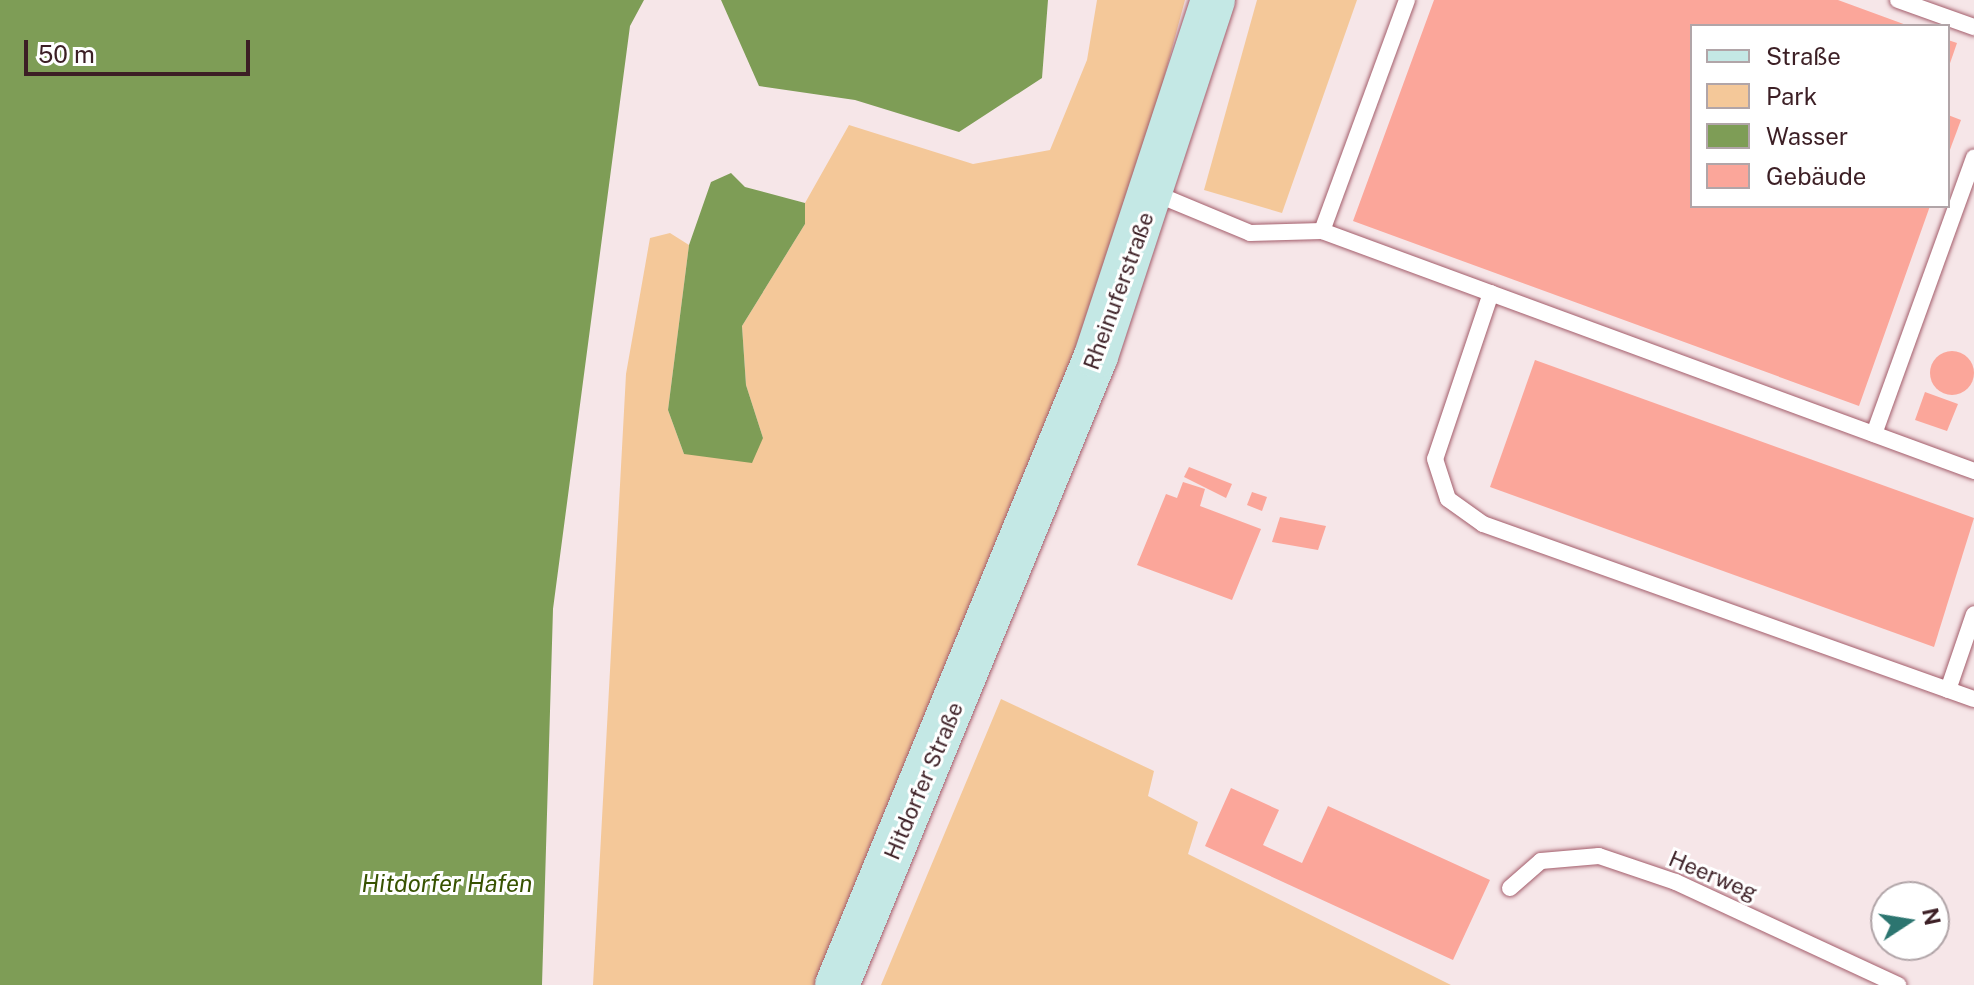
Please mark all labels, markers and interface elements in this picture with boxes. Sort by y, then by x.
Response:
scale bar [28,24,254,74]
legend [1690,24,1950,208]
text: 50 m [38,40,95,68]
text: Straße [1766,42,1841,70]
text: Park [1766,82,1817,110]
text: Wasser [1766,122,1848,150]
text: Gebäude [1766,162,1866,190]
street label: Rheinuferstraße [1078,209,1160,373]
street label: Hitdorfer Straße [879,698,969,864]
street label: Heerweg [1665,846,1761,906]
water label: Hitdorfer Hafen [362,870,532,898]
north arrow [1870,881,1950,961]
text: N [1917,905,1946,928]

